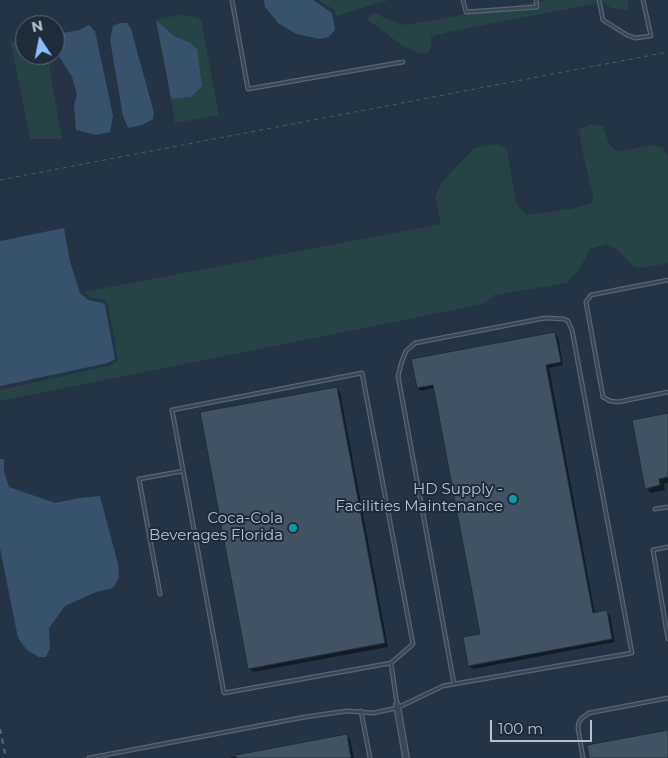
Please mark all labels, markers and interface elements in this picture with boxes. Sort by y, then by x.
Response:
north arrow [15,15,65,65]
text: N [30,16,45,36]
place label: HD Supply - Facilities Maintenance [336,481,503,516]
marker: HD Supply - Facilities Maintenance [507,493,519,505]
place label: Coca-Cola Beverages Florida [149,510,283,545]
marker: Coca-Cola Beverages Florida [287,522,299,534]
scale bar [493,710,596,742]
text: 100 m [498,719,543,738]

